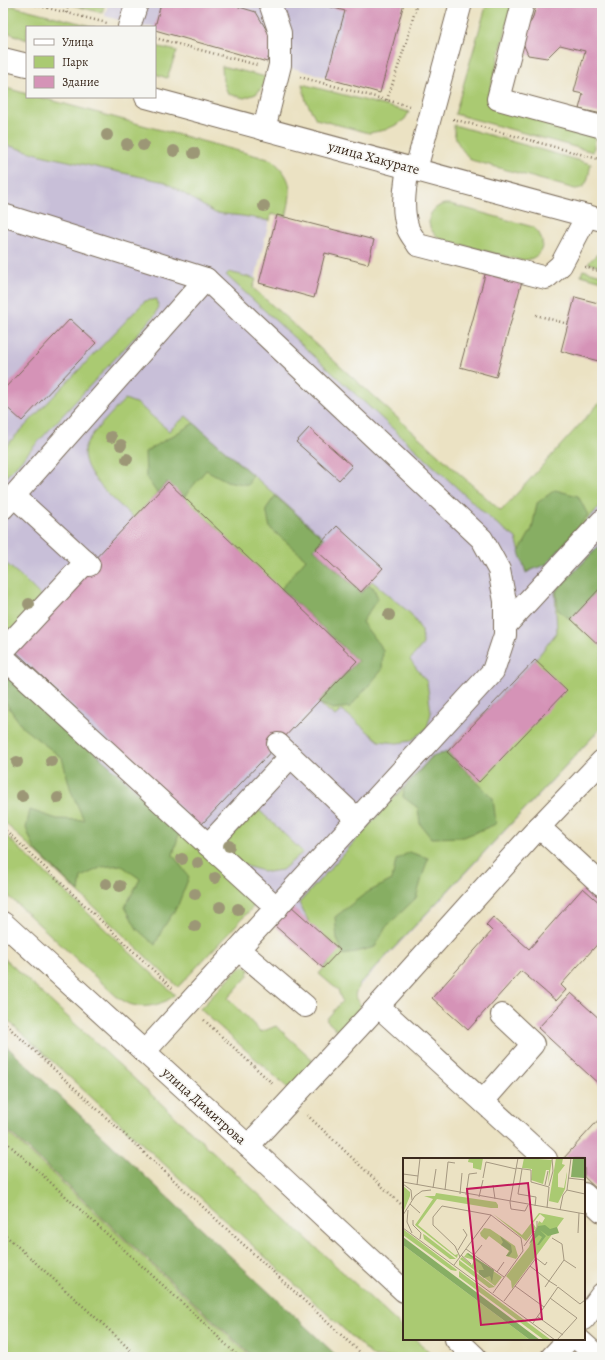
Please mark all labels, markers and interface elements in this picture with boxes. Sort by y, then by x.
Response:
legend [26,26,156,98]
text: Улица [62,34,94,50]
text: Парк [62,54,88,70]
text: Здание [62,74,99,90]
street label: улица Хакурате [325,136,422,179]
street label: улица Димитрова [157,1062,251,1149]
inset map [403,1158,585,1340]

